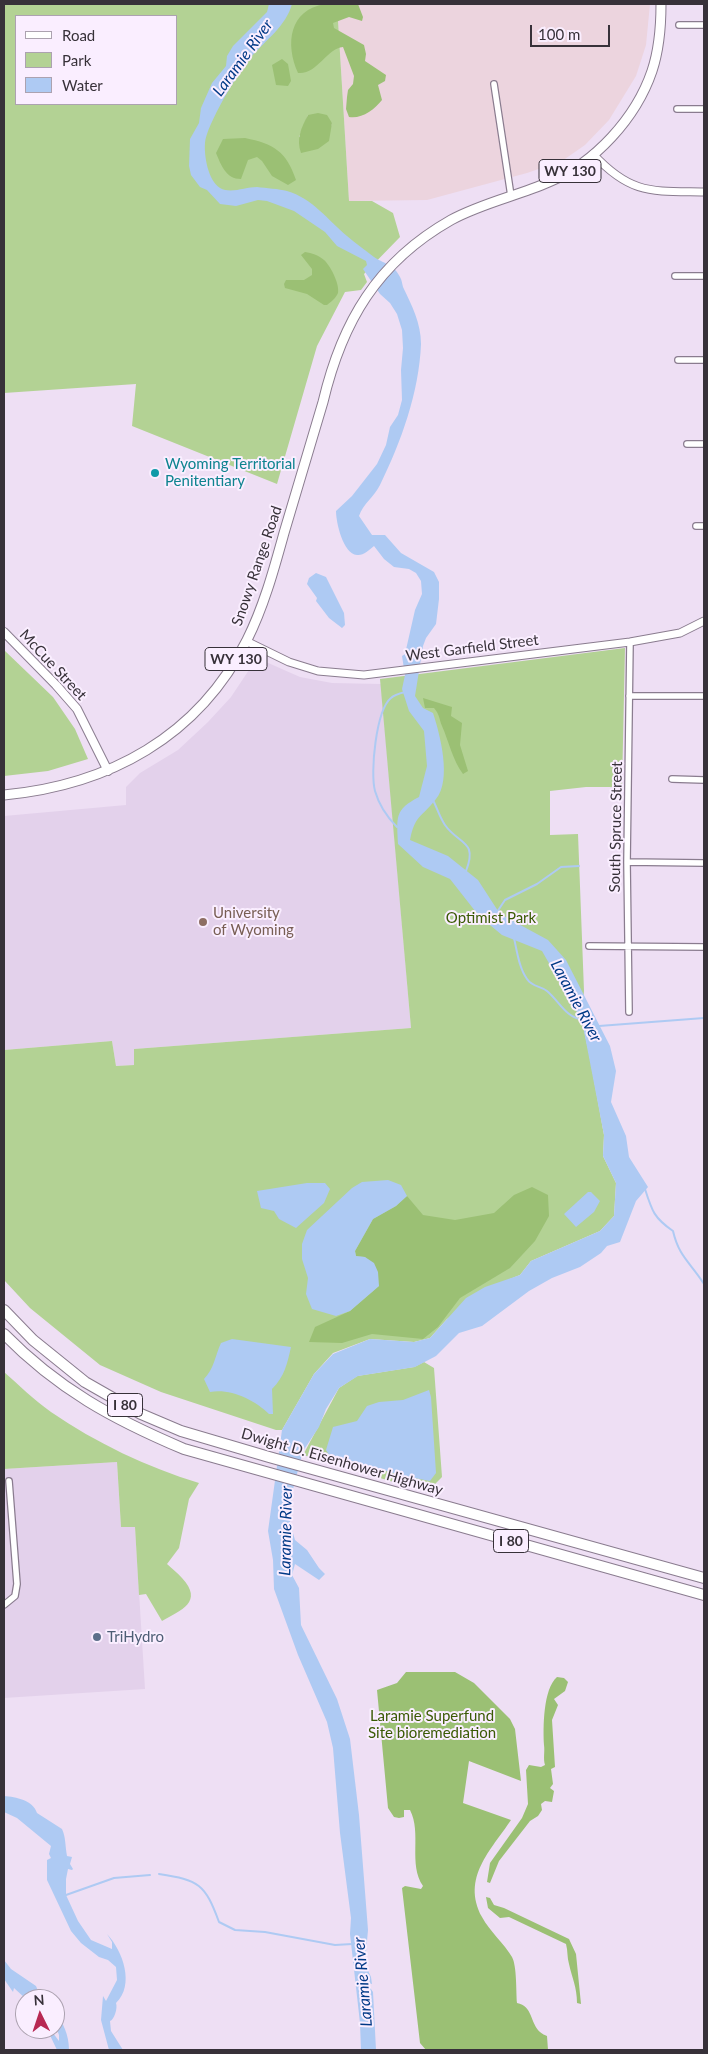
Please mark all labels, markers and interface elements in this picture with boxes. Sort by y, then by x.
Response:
legend [15,15,178,105]
scale bar [533,15,613,47]
water label: Laramie River [209,16,277,100]
text: 100 m [538,25,580,43]
text: Road [62,26,95,44]
text: Park [62,51,91,69]
text: Water [62,76,103,94]
road number: WY 130 [539,160,601,182]
place label: Wyoming Territorial Penitentiary [165,455,296,490]
marker: Wyoming Territorial Penitentiary [149,467,161,479]
street label: Snowy Range Road [228,504,286,628]
street label: McCue Street [16,626,90,704]
street label: West Garfield Street [404,631,540,665]
road number: WY 130 [205,648,267,671]
street label: South Spruce Street [606,761,626,893]
place label: University of Wyoming [213,904,294,939]
park label: Optimist Park [446,909,536,927]
marker: University of Wyoming [197,916,209,928]
water label: Laramie River [546,957,606,1045]
road number: I 80 [108,1394,142,1416]
street label: Dwight D. Eisenhower Highway [239,1425,445,1499]
water label: Laramie River [276,1486,296,1576]
road number: I 80 [494,1530,528,1552]
place label: TriHydro [107,1628,164,1646]
marker: TriHydro [91,1631,103,1643]
park label: Laramie Superfund Site bioremediation [368,1707,496,1742]
water label: Laramie River [350,1936,376,2028]
north arrow [15,1989,65,2039]
text: N [33,1991,45,2008]

